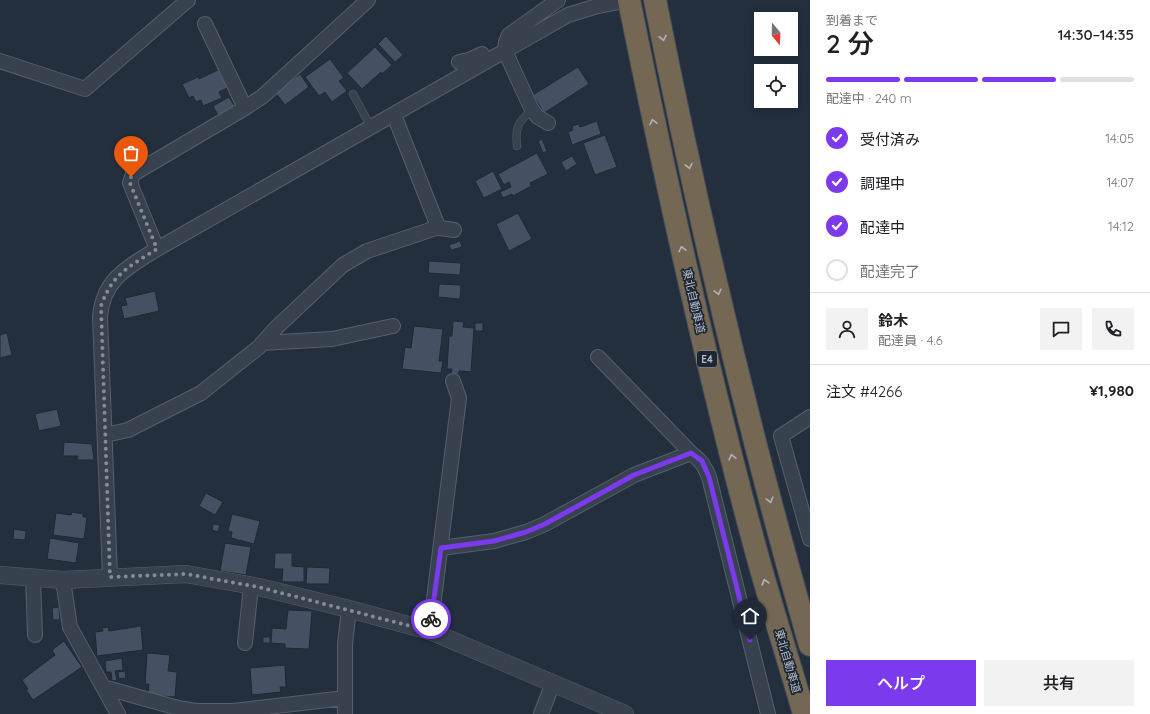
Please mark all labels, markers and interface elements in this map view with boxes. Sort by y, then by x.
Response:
north arrow [754,12,798,56]
map controls [754,12,798,108]
text: 到着まで [826,12,878,28]
text: 14:30–14:35 [1058,25,1134,44]
text: 2 分 [826,27,874,60]
one-way arrow [658,35,666,41]
button: locate [754,64,798,108]
text: 配達中 · 240 m [826,90,912,106]
one-way arrow [650,119,658,125]
icon: check [826,127,848,149]
text: 受付済み [860,130,920,149]
text: 14:05 [1105,130,1134,146]
pin [114,136,148,177]
icon: bag [120,142,142,164]
one-way arrow [684,162,693,169]
icon: check [826,171,848,193]
text: 調理中 [860,174,905,193]
text: 14:07 [1106,174,1134,190]
icon: check [826,215,848,237]
text: 配達中 [860,218,905,237]
text: 14:12 [1108,218,1134,234]
one-way arrow [679,246,687,252]
text: 配達完了 [860,262,920,281]
street label: 東北自動車道 [680,267,708,335]
one-way arrow [713,289,721,295]
button: person [826,308,868,350]
button: chat [1040,308,1082,350]
button: phone [1092,308,1134,350]
text: 鈴木 [878,311,908,330]
text: 配達員 · 4.6 [878,332,943,348]
road number: E4 [697,351,717,367]
text: ¥1,980 [1089,381,1134,400]
text: 注文 #4266 [826,382,902,401]
one-way arrow [728,454,737,461]
one-way arrow [765,497,773,503]
one-way arrow [762,579,770,586]
courier [411,599,451,639]
pin [733,599,767,640]
icon: home [739,605,761,627]
icon: bike [420,608,442,630]
street label: 東北自動車道 [772,627,804,695]
button: ヘルプ [826,660,976,706]
button: 共有 [984,660,1134,706]

